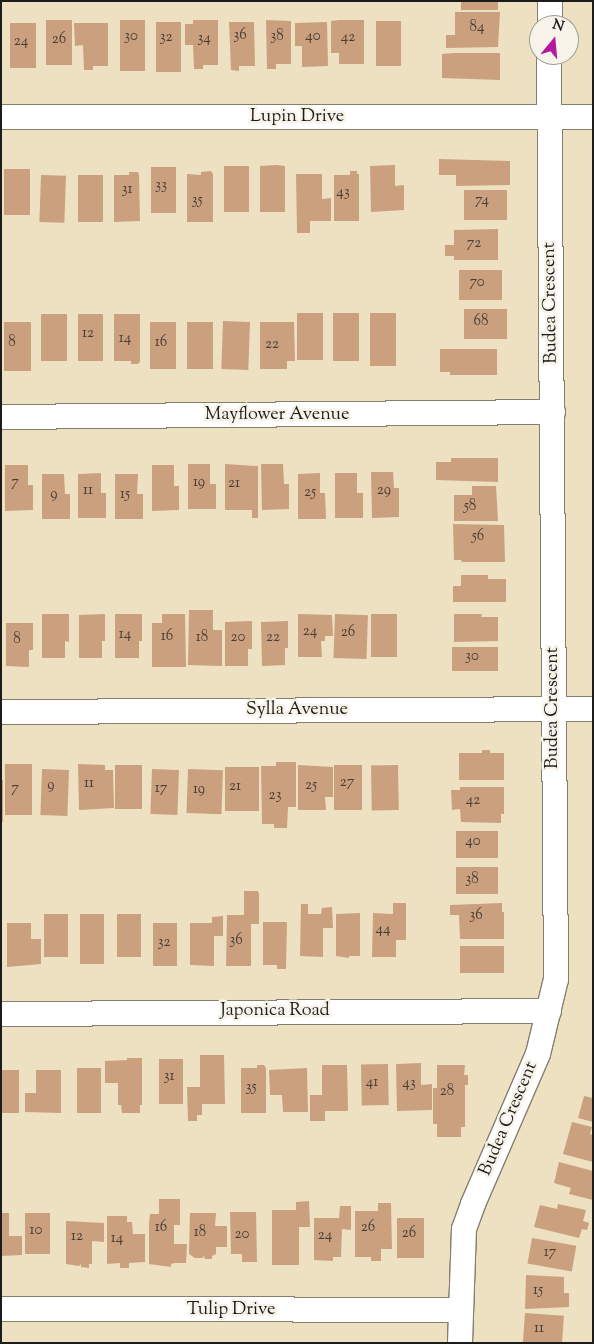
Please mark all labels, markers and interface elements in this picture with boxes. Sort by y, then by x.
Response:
north arrow [529,15,579,65]
text: N [550,15,566,38]
house number: 84 [470,19,484,37]
house number: 36 [233,27,247,45]
house number: 30 [124,28,138,46]
house number: 38 [270,28,284,46]
house number: 40 [305,28,321,46]
house number: 32 [159,29,173,47]
house number: 42 [341,29,355,47]
house number: 34 [197,30,211,48]
house number: 26 [52,31,66,49]
house number: 24 [14,33,28,51]
street label: Lupin Drive [250,106,344,128]
house number: 33 [155,177,167,195]
house number: 31 [121,181,133,199]
house number: 43 [336,184,350,202]
house number: 35 [191,192,203,210]
house number: 74 [475,192,489,210]
house number: 72 [467,235,481,253]
street label: Budea Crescent [539,242,563,364]
house number: 70 [469,274,485,292]
house number: 68 [474,313,488,331]
house number: 12 [82,325,94,343]
house number: 14 [119,330,131,348]
house number: 8 [8,334,16,352]
house number: 16 [155,334,167,352]
house number: 22 [265,336,279,354]
street label: Mayflower Avenue [205,404,349,426]
house number: 7 [11,474,19,492]
house number: 19 [193,474,205,492]
house number: 21 [228,475,240,493]
house number: 11 [83,482,93,500]
house number: 29 [377,482,391,500]
house number: 25 [304,484,316,502]
house number: 9 [50,486,58,504]
house number: 15 [120,486,130,504]
house number: 58 [464,498,476,516]
house number: 56 [472,528,484,546]
house number: 24 [303,623,317,641]
house number: 26 [341,624,355,642]
house number: 14 [119,626,131,644]
house number: 16 [161,628,173,646]
house number: 18 [196,629,208,647]
house number: 20 [231,629,245,647]
house number: 22 [266,629,280,647]
house number: 8 [13,631,21,649]
street label: Budea Crescent [542,647,564,769]
house number: 30 [465,648,479,666]
street label: Sylla Avenue [246,699,348,721]
house number: 27 [340,774,354,792]
house number: 11 [84,775,94,793]
house number: 9 [47,777,55,795]
house number: 25 [305,777,317,795]
house number: 21 [229,778,241,796]
house number: 7 [11,780,19,798]
house number: 17 [155,780,167,798]
house number: 19 [193,781,205,799]
house number: 23 [268,787,282,805]
house number: 42 [466,792,480,810]
house number: 40 [465,833,481,851]
house number: 38 [465,871,479,889]
house number: 36 [469,907,483,925]
house number: 44 [375,921,391,939]
house number: 36 [229,932,243,950]
house number: 32 [157,934,171,952]
street label: Japonica Road [220,1000,330,1022]
street label: Budea Crescent [475,1059,543,1179]
house number: 31 [163,1068,175,1086]
house number: 41 [366,1074,378,1092]
house number: 43 [402,1075,416,1093]
house number: 35 [245,1079,257,1097]
house number: 28 [440,1083,454,1101]
house number: 16 [155,1219,167,1237]
house number: 26 [361,1219,375,1237]
house number: 10 [30,1222,42,1240]
house number: 18 [194,1224,206,1242]
house number: 26 [402,1225,416,1243]
house number: 20 [235,1226,249,1244]
house number: 24 [318,1227,332,1245]
house number: 12 [71,1228,83,1246]
house number: 14 [111,1230,123,1248]
house number: 17 [544,1244,556,1262]
house number: 15 [533,1282,543,1300]
street label: Tulip Drive [187,1299,275,1321]
house number: 11 [534,1320,544,1338]

